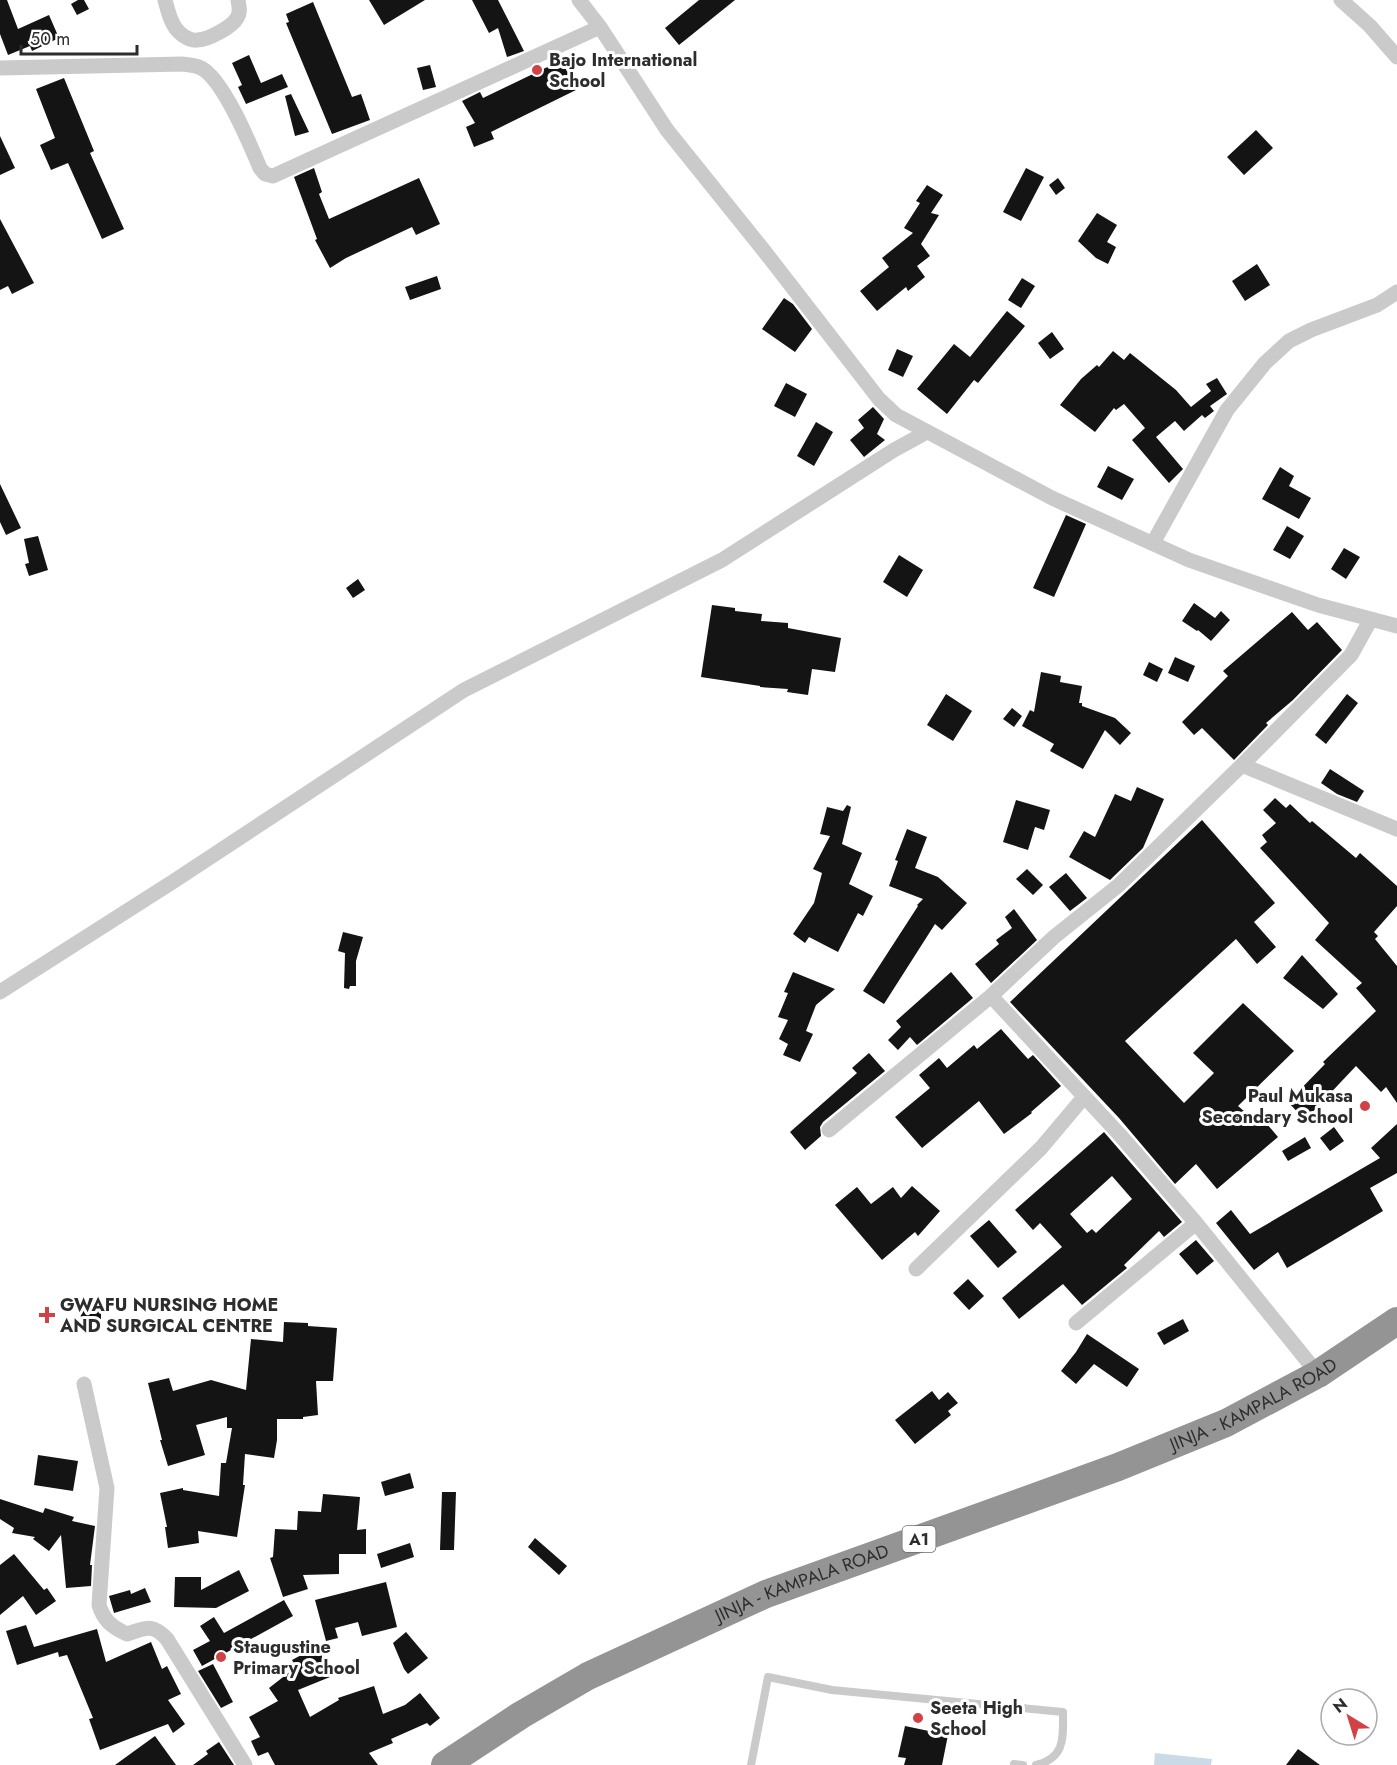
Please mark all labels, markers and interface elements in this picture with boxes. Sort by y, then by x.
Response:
scale bar [21,18,136,56]
text: 50 m [30,26,70,52]
place label: Bajo International School [549,47,697,94]
marker: Bajo International School [530,63,544,77]
place label: Paul Mukasa Secondary School [1202,1083,1353,1130]
marker: Paul Mukasa Secondary School [1358,1099,1372,1113]
place label: GWAFU NURSING HOME AND SURGICAL CENTRE [59,1292,278,1339]
marker: GWAFU NURSING HOME AND SURGICAL CENTRE [38,1306,56,1324]
street label: JINJA - KAMPALA ROAD [1164,1352,1342,1458]
road number: A1 [902,1526,936,1552]
street label: JINJA - KAMPALA ROAD [709,1538,892,1630]
place label: Staugustine Primary School [233,1634,360,1681]
marker: Staugustine Primary School [214,1650,228,1664]
north arrow [1319,1687,1379,1747]
text: N [1328,1693,1352,1719]
place label: Seeta High School [930,1695,1023,1742]
marker: Seeta High School [911,1711,925,1725]

